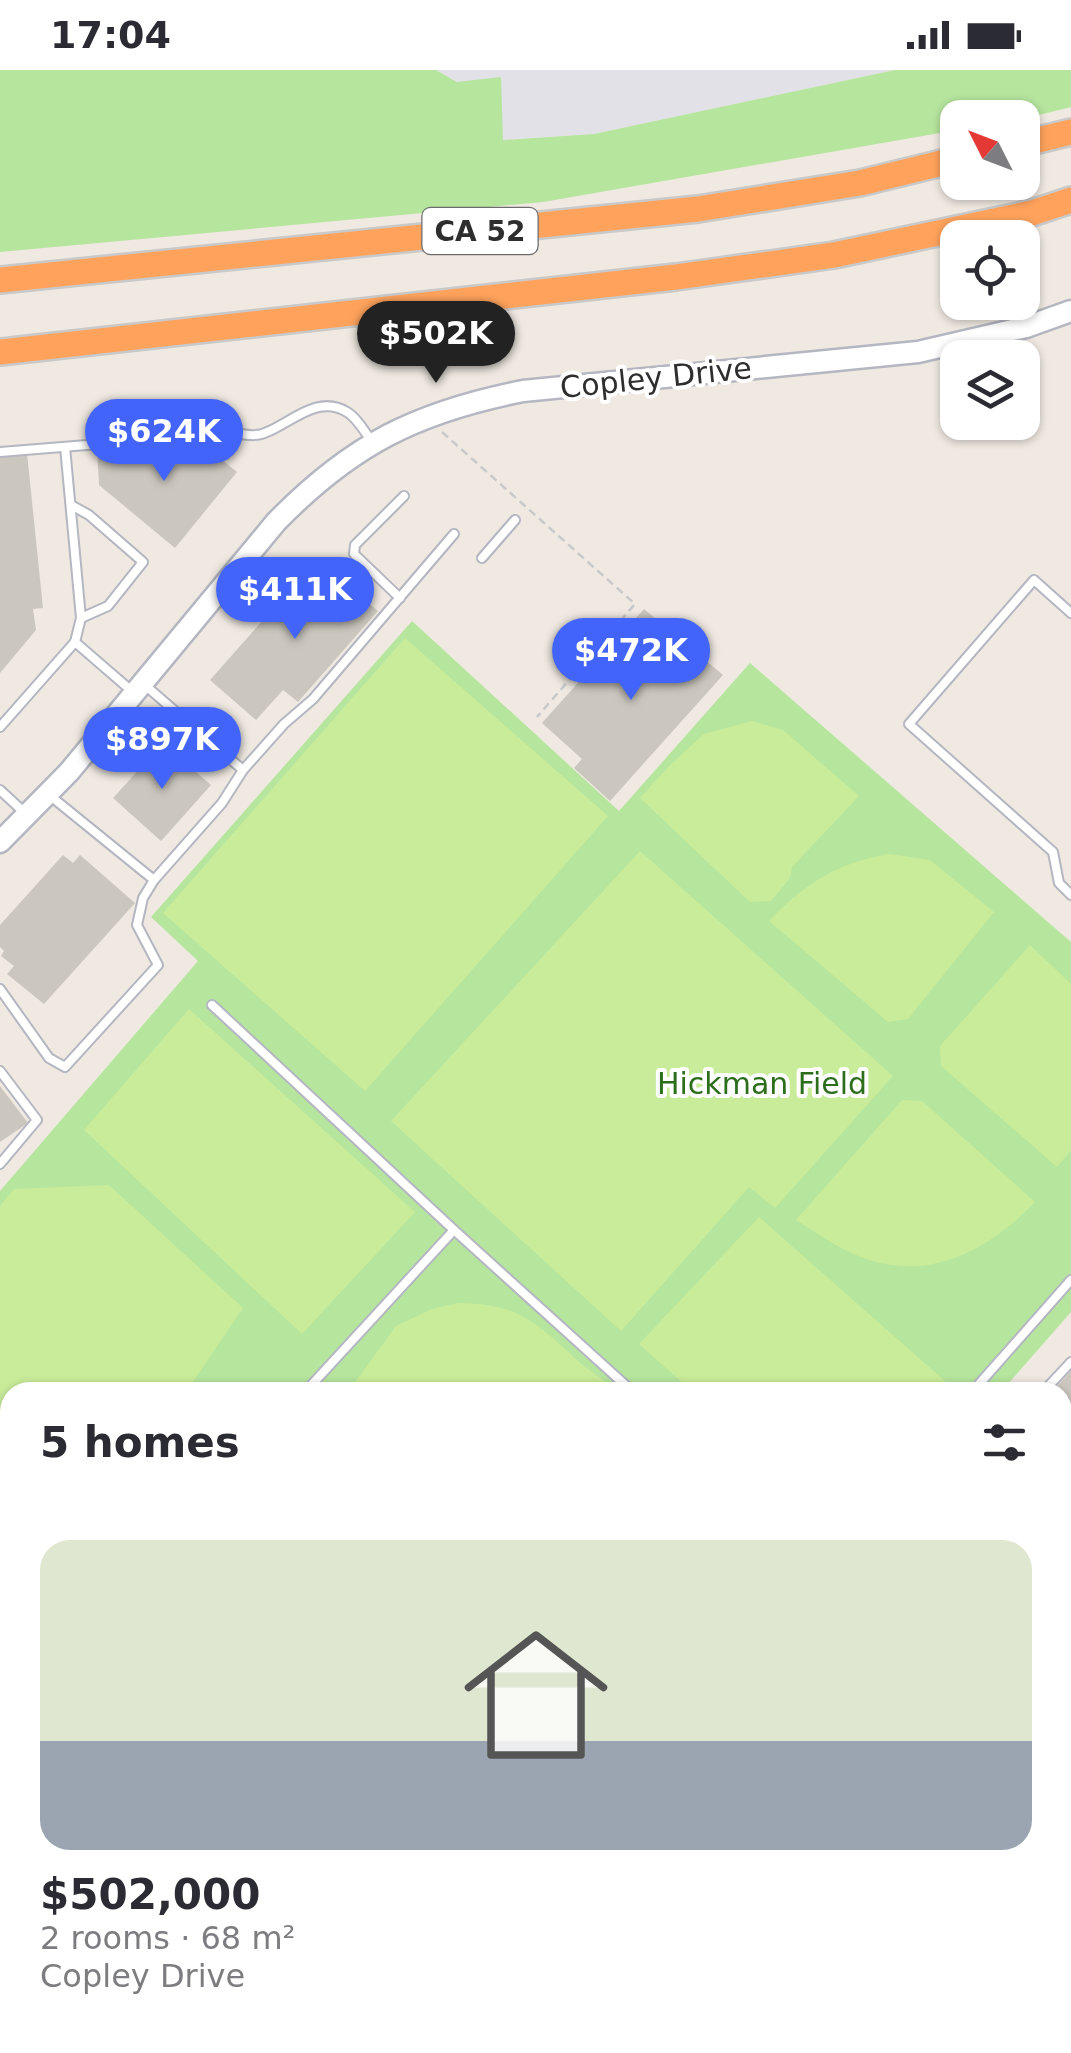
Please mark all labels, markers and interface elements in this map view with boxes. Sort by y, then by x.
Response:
text: 17:04 [50,13,171,57]
north arrow [940,100,1040,200]
map controls [940,100,1040,440]
road number: CA 52 [422,208,538,254]
button: locate [940,220,1040,320]
pin: $502K [366,301,506,386]
text: $502K [379,314,493,352]
button: layers [940,340,1040,440]
street label: Copley Drive [558,350,753,405]
pin: $624K [94,399,234,484]
text: $624K [107,412,221,450]
pin: $411K [225,557,365,642]
text: $411K [238,570,352,608]
pin: $472K [561,618,701,703]
text: $472K [574,631,688,669]
pin: $897K [92,707,232,792]
text: $897K [105,720,219,758]
park label: Hickman Field [657,1066,867,1101]
icon: filters [977,1415,1032,1470]
text: 5 homes [40,1418,240,1467]
icon: home [446,1605,626,1785]
text: $502,000 [40,1870,261,1919]
text: 2 rooms · 68 m² [40,1919,295,1957]
text: Copley Drive [40,1957,245,1995]

